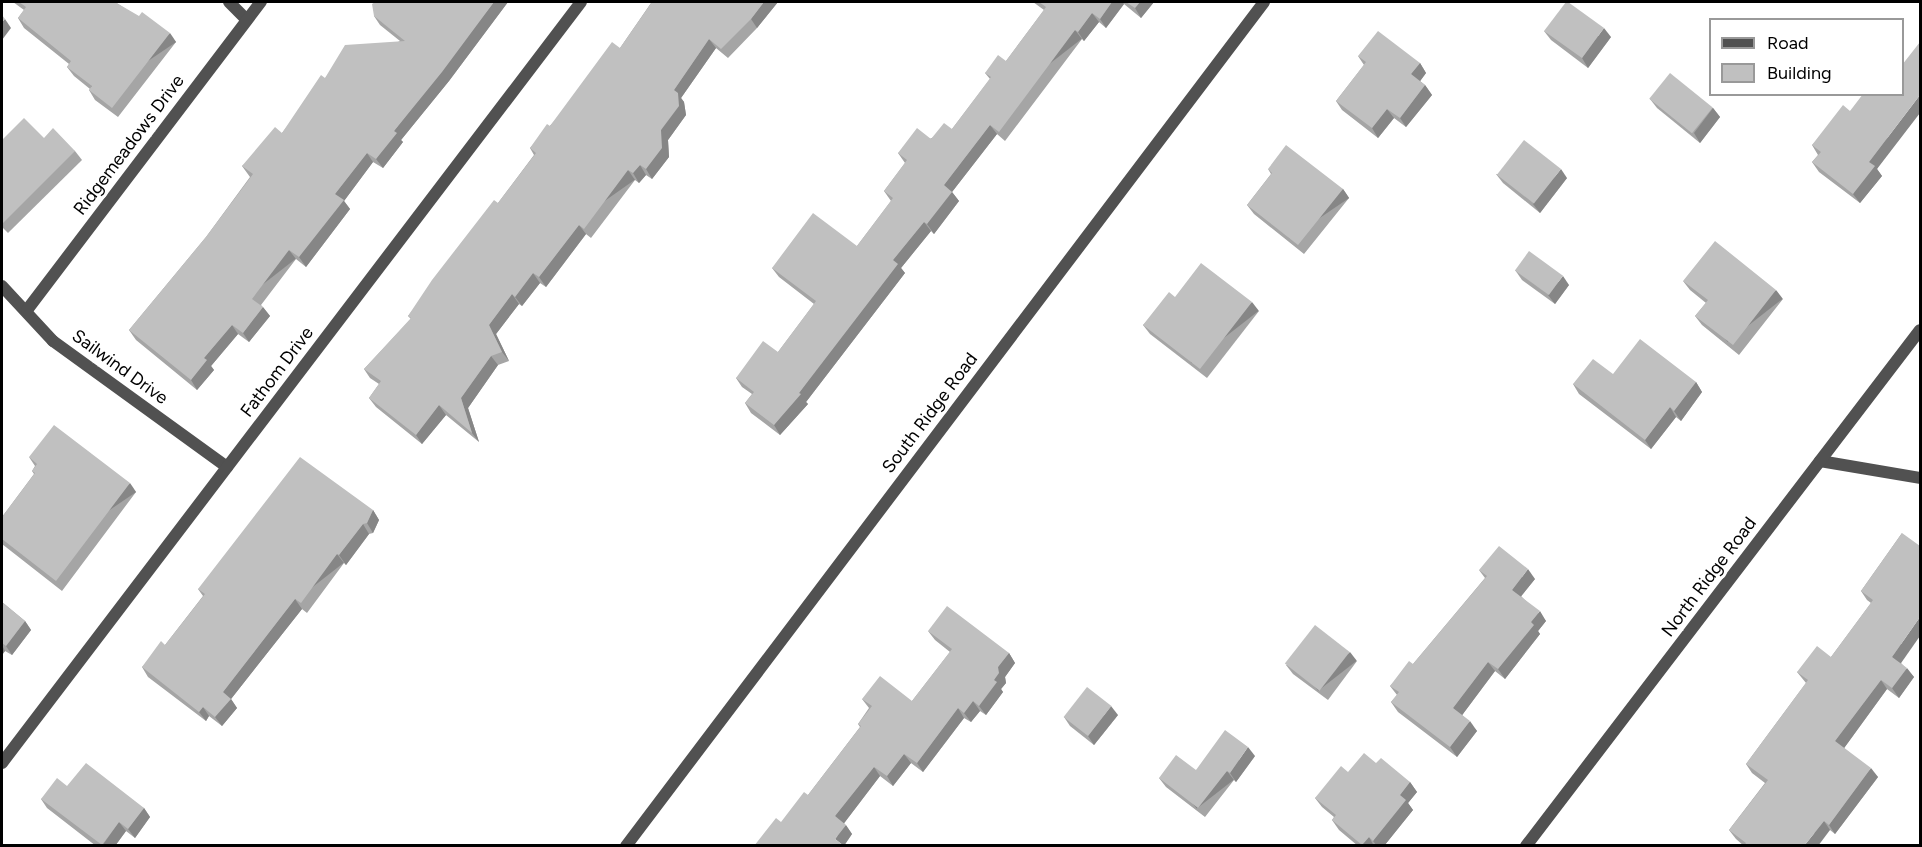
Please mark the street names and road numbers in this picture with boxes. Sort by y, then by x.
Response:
street label: Ridgemeadows Drive [69,71,189,219]
street label: Fathom Drive [236,323,318,421]
street label: Sailwind Drive [68,325,172,409]
street label: South Ridge Road [878,349,982,477]
street label: North Ridge Road [1657,513,1761,641]

